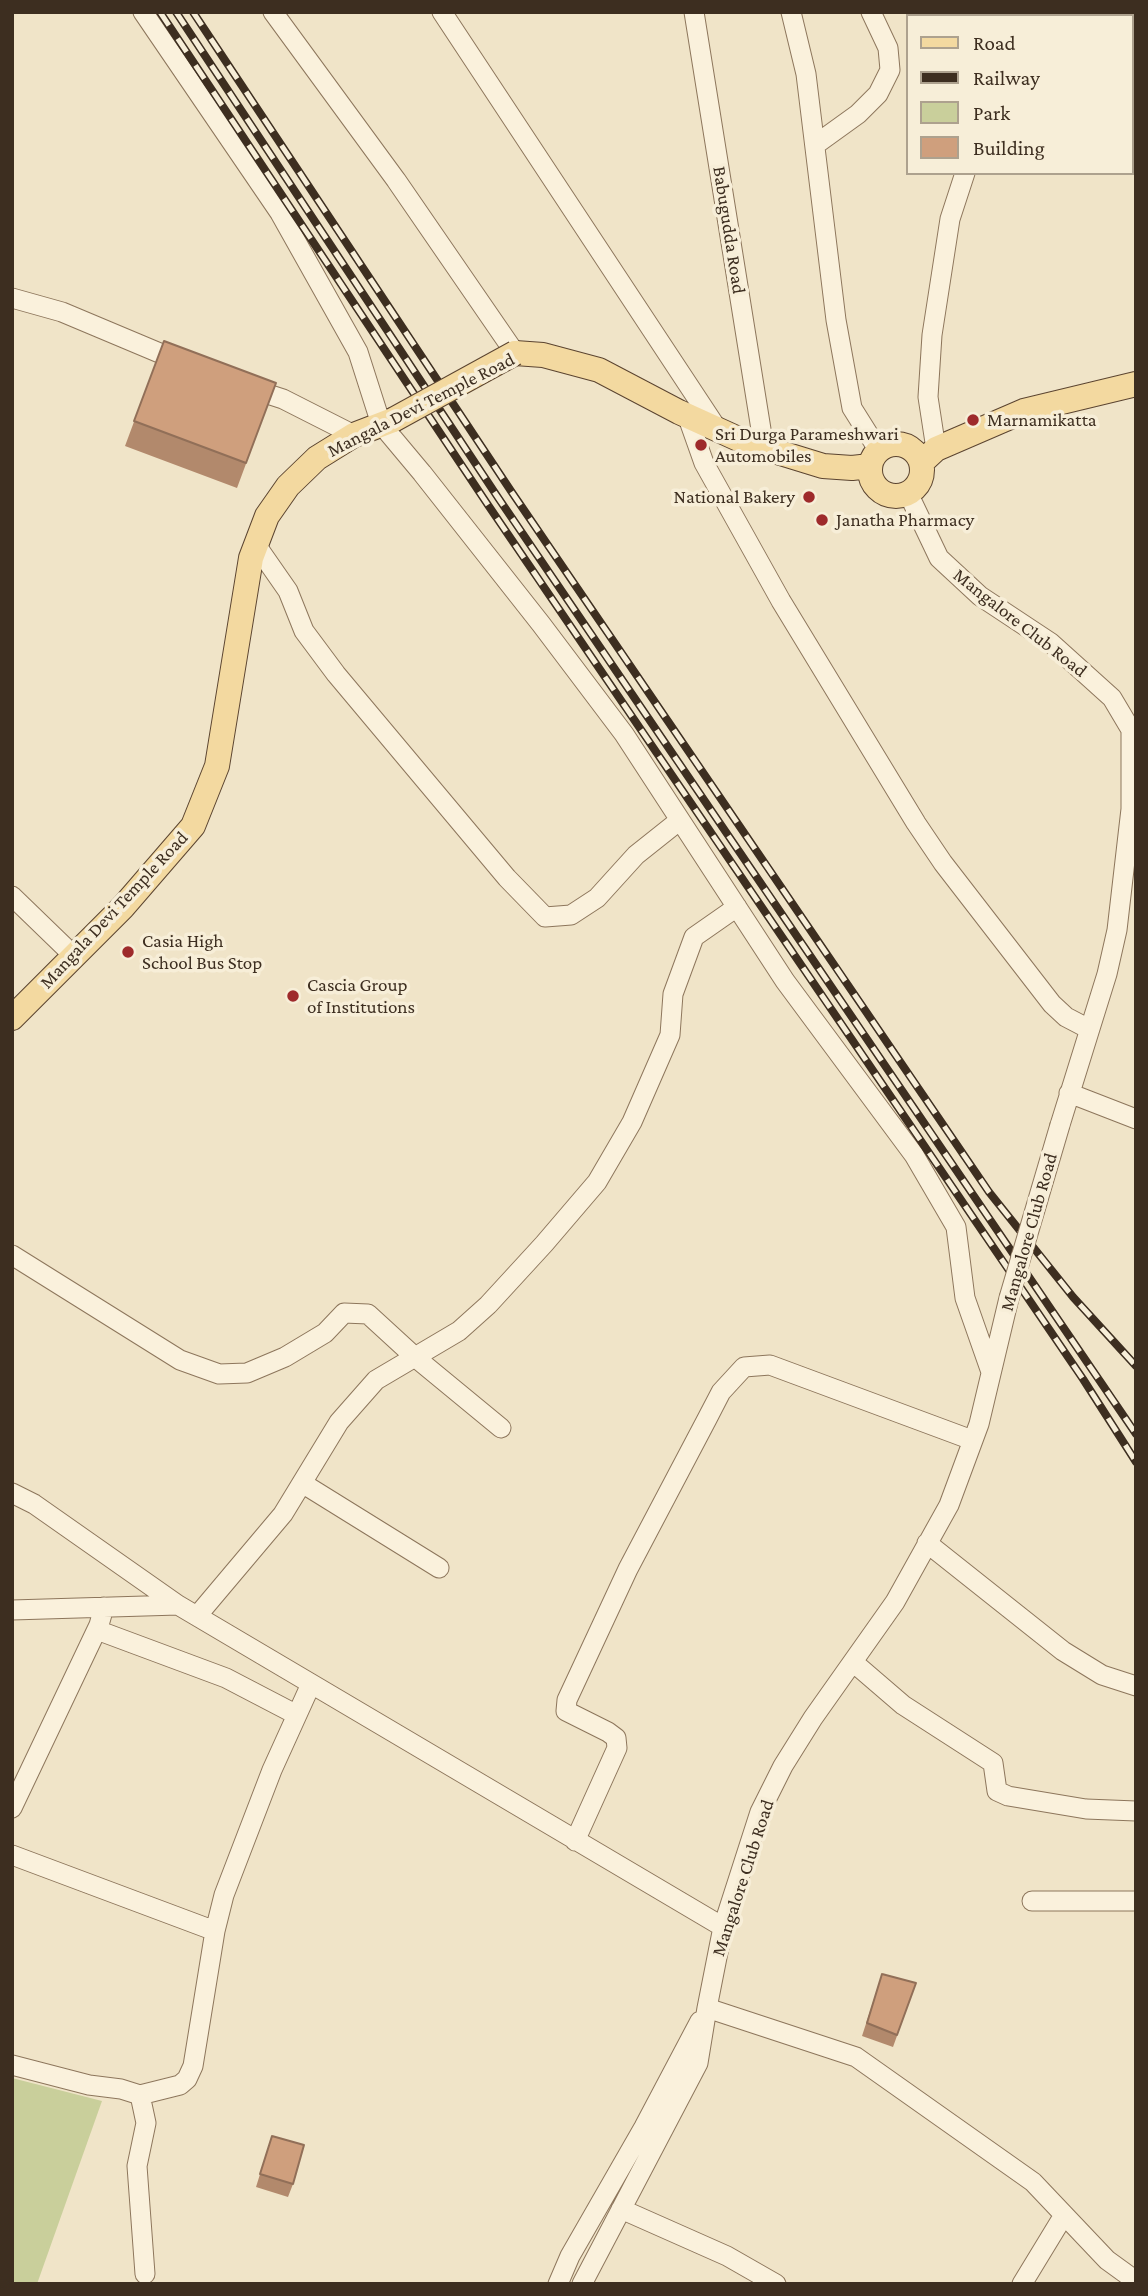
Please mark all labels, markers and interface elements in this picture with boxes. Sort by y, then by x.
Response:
legend [906,14,1134,175]
text: Road [973,31,1016,55]
text: Railway [973,66,1040,90]
text: Park [973,101,1010,125]
text: Building [973,136,1045,160]
street label: Babugudda Road [708,164,750,296]
street label: Mangala Devi Temple Road [324,348,518,462]
place label: Marnamikatta [987,409,1097,431]
marker: Marnamikatta [965,412,981,428]
place label: Sri Durga Parameshwari Automobiles [715,423,899,467]
marker: Sri Durga Parameshwari Automobiles [693,437,709,453]
place label: National Bakery [674,486,795,508]
marker: National Bakery [801,489,817,505]
place label: Janatha Pharmacy [836,509,974,531]
marker: Janatha Pharmacy [814,512,830,528]
street label: Mangalore Club Road [949,564,1091,682]
street label: Mangala Devi Temple Road [35,827,193,993]
place label: Casia High School Bus Stop [142,930,262,974]
marker: Casia High School Bus Stop [120,944,136,960]
place label: Cascia Group of Institutions [307,974,415,1018]
marker: Cascia Group of Institutions [285,988,301,1004]
street label: Mangalore Club Road [996,1150,1062,1314]
street label: Mangalore Club Road [707,1797,779,1959]

